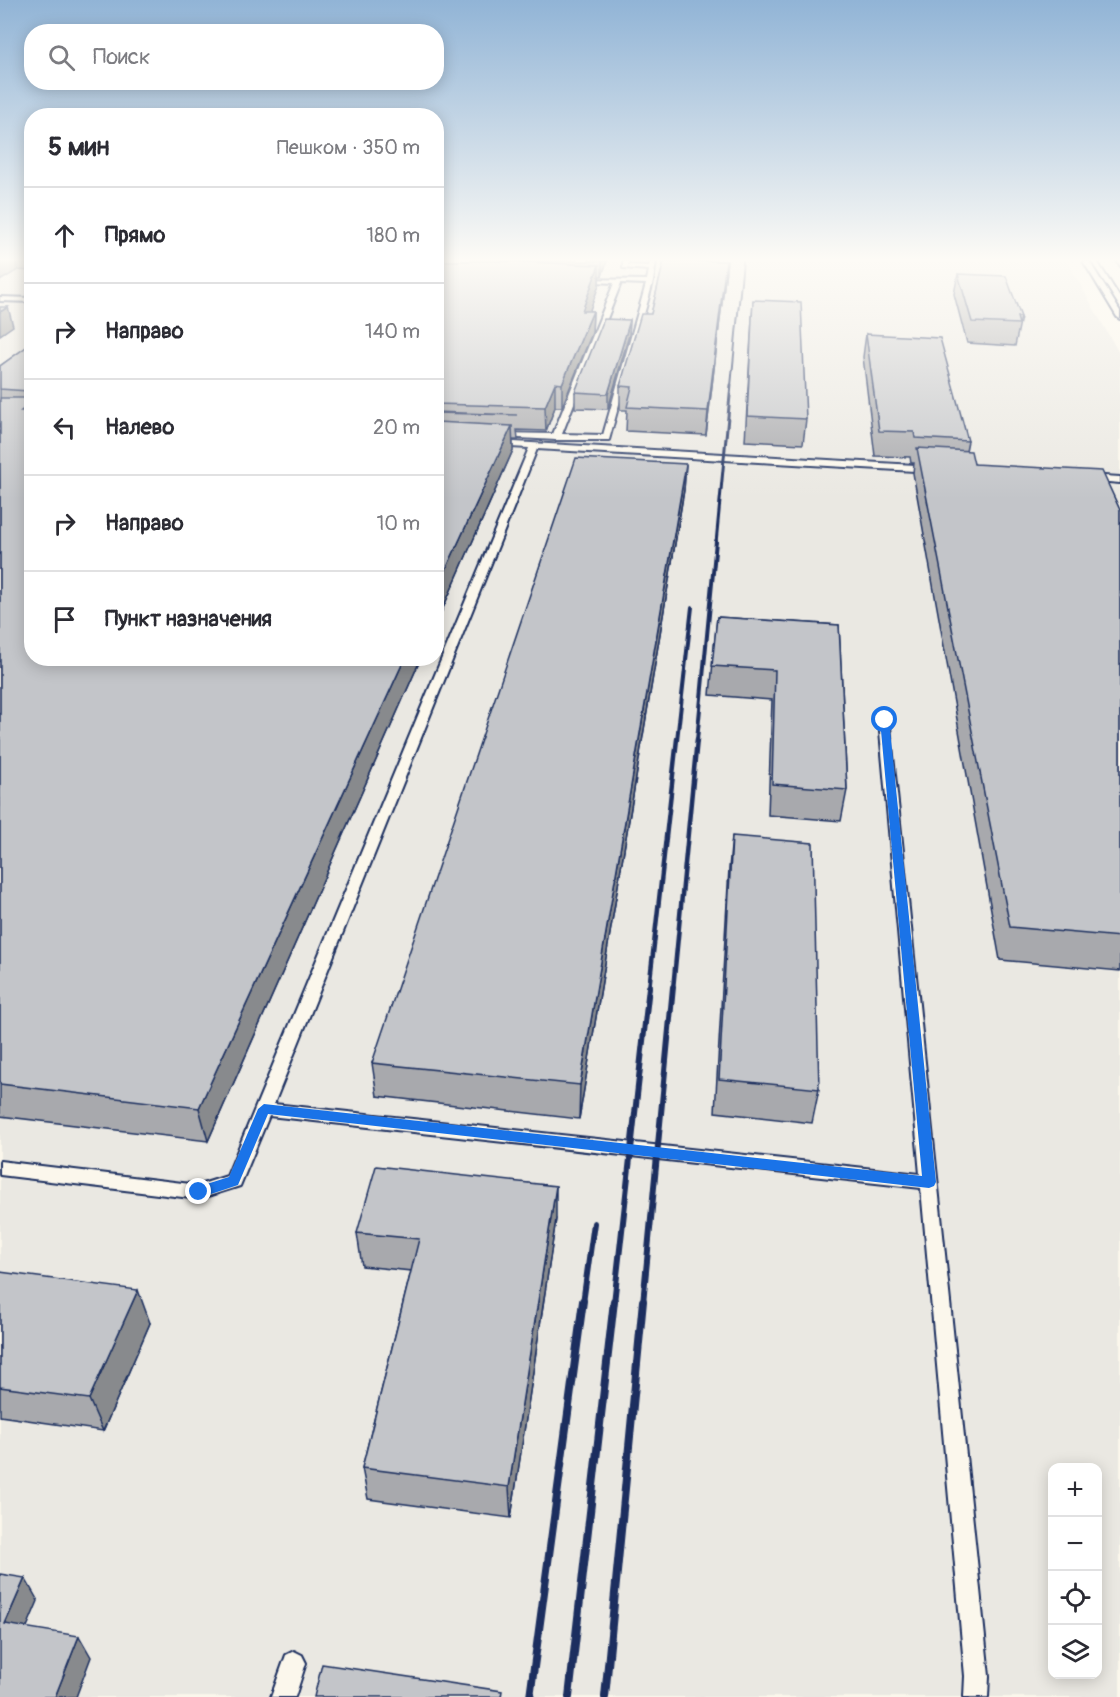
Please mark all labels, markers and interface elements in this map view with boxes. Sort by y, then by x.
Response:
search box [24,24,444,90]
icon: search [45,41,78,74]
text: Поиск [93,43,150,71]
text: 5 мин [48,131,109,163]
text: Пешком · 350 m [277,135,420,160]
icon: ahead [48,219,81,252]
text: Прямо [105,221,165,249]
text: 180 m [366,223,420,248]
icon: right [48,315,81,348]
text: Направо [105,317,184,345]
text: 140 m [365,319,420,344]
icon: left [48,411,81,444]
text: Налево [105,413,174,441]
text: 20 m [373,415,420,440]
icon: right [48,507,81,540]
text: Направо [105,509,184,537]
text: 10 m [376,511,420,536]
icon: arrive [48,603,81,636]
text: Пункт назначения [105,605,272,633]
route start [871,706,897,732]
route end [185,1178,211,1204]
map controls [1048,1463,1102,1679]
button: + [1048,1463,1102,1517]
button: − [1048,1517,1102,1571]
button: locate [1048,1571,1102,1625]
button: layers [1048,1625,1102,1679]

